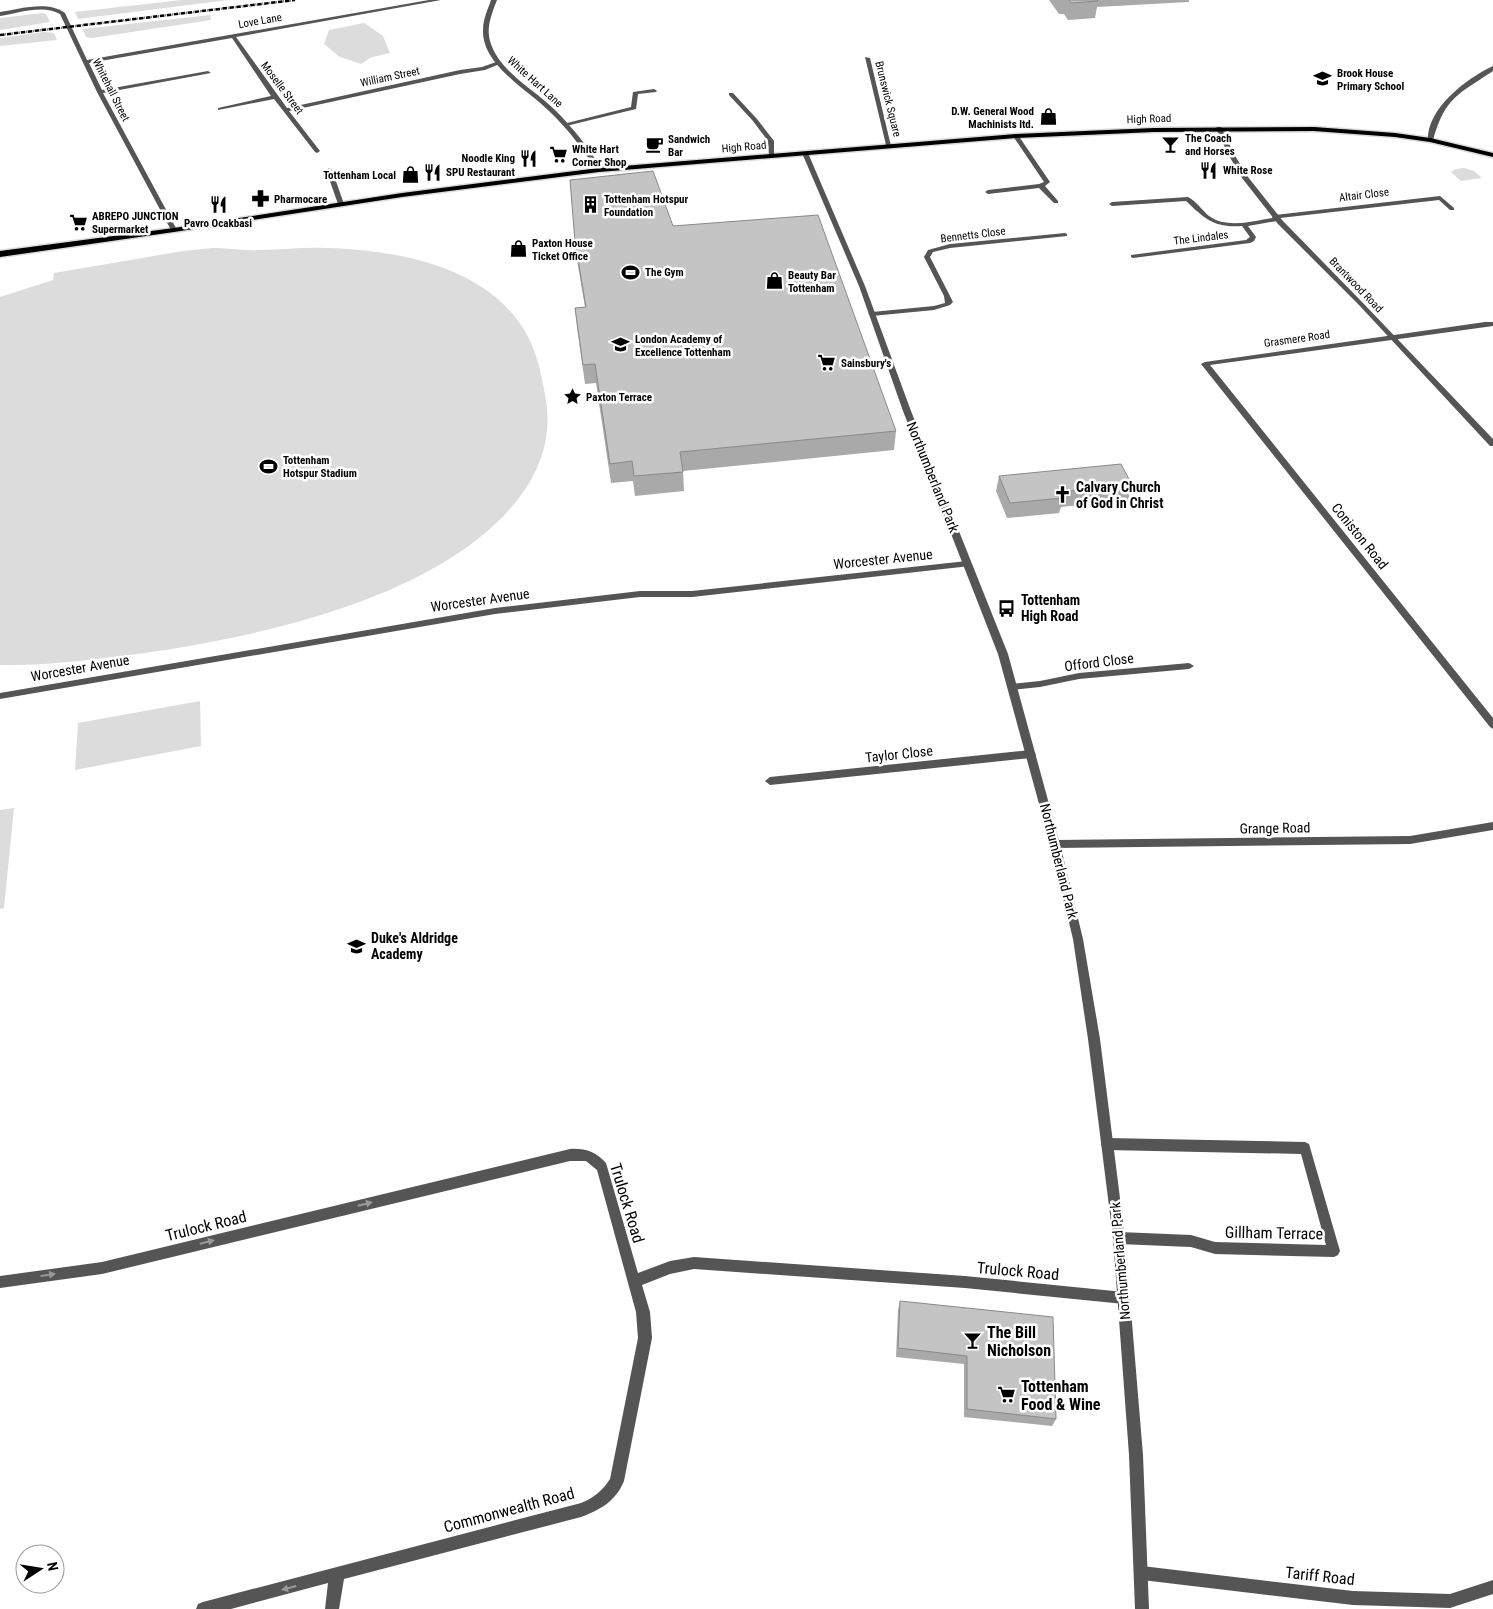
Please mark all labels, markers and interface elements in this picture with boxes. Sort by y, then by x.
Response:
street label: Love Lane [237,11,283,31]
street label: White Hart Lane [505,54,565,110]
street label: Whitehall Street [90,57,132,123]
street label: Moselle Street [258,59,306,117]
street label: Brunswick Square [872,60,904,138]
street label: William Street [359,64,421,90]
place label: Brook House Primary School [1337,67,1405,93]
school or university icon: Brook House Primary School [1313,69,1333,89]
place label: D.W. General Wood Machinists ltd. [951,105,1034,131]
shop icon: D.W. General Wood Machinists ltd. [1038,107,1058,127]
street label: High Road [1126,112,1172,126]
place label: The Coach and Horses [1185,132,1235,158]
place label: Sandwich Bar [668,133,710,159]
bar icon: The Coach and Horses [1161,134,1181,154]
cafe icon: Sandwich Bar [644,135,664,155]
street label: High Road [721,139,767,155]
place label: White Hart Corner Shop [572,143,627,169]
supermarket icon: White Hart Corner Shop [548,145,568,165]
restaurant icon: Noodle King [519,148,539,168]
place label: Noodle King [461,152,515,165]
restaurant icon: White Rose [1199,160,1219,180]
restaurant icon: SPU Restaurant [422,162,442,182]
place label: White Rose [1223,164,1272,177]
shop icon: Tottenham Local [400,165,420,185]
place label: SPU Restaurant [446,166,515,179]
place label: Tottenham Local [323,169,396,182]
street label: Altair Close [1338,185,1390,205]
pharmacy icon: Pharmocare [250,189,270,209]
place label: Pharmocare [274,193,327,206]
place label: Tottenham Hotspur Foundation [604,193,689,219]
restaurant icon: Pavro Ocakbasi [208,195,228,215]
building icon: Tottenham Hotspur Foundation [580,195,600,215]
place label: ABREPO JUNCTION Supermarket [92,210,179,236]
supermarket icon: ABREPO JUNCTION Supermarket [68,212,88,232]
place label: Pavro Ocakbasi [184,217,252,230]
street label: Bennetts Close [940,225,1006,245]
street label: The Lindales [1173,228,1229,248]
place label: Paxton House Ticket Office [532,237,593,263]
shop icon: Paxton House Ticket Office [508,239,528,259]
street label: Brantwood Road [1327,255,1385,315]
sports icon: The Gym [621,262,641,282]
place label: The Gym [645,266,684,279]
place label: Beauty Bar Tottenham [788,269,836,295]
shop icon: Beauty Bar Tottenham [764,271,784,291]
street label: Grasmere Road [1263,328,1331,350]
place label: London Academy of Excellence Tottenham [635,333,731,359]
school or university icon: London Academy of Excellence Tottenham [611,335,631,355]
supermarket icon: Sainsbury's [817,353,837,373]
place label: Sainsbury's [841,357,891,370]
place icon: Paxton Terrace [562,387,582,407]
place label: Paxton Terrace [586,391,652,404]
street label: Northumberland Park [903,419,963,535]
place label: Tottenham Hotspur Stadium [283,454,357,480]
sports icon: Tottenham Hotspur Stadium [259,456,279,476]
place label: Calvary Church of God in Christ [1076,479,1163,511]
church icon: Calvary Church of God in Christ [1052,485,1072,505]
street label: Coniston Road [1328,500,1392,572]
street label: Worcester Avenue [833,546,934,572]
street label: Worcester Avenue [430,585,531,615]
place label: Tottenham High Road [1021,592,1080,624]
bus stop icon: Tottenham High Road [997,598,1017,618]
street label: Offord Close [1063,650,1135,674]
street label: Worcester Avenue [30,651,131,685]
street label: Taylor Close [864,742,934,765]
street label: Northumberland Park [1037,802,1081,921]
street label: Grange Road [1240,819,1310,837]
place label: Duke's Aldridge Academy [371,930,458,962]
school or university icon: Duke's Aldridge Academy [347,936,367,956]
street label: Trulock Road [606,1161,648,1245]
one-way arrow [358,1200,373,1208]
street label: Northumberland Park [1107,1201,1133,1321]
street label: Trulock Road [164,1207,248,1245]
street label: Gillham Terrace [1225,1223,1323,1243]
one-way arrow [200,1238,215,1246]
street label: Trulock Road [976,1258,1060,1284]
one-way arrow [41,1271,57,1279]
place label: The Bill Nicholson [987,1323,1051,1360]
bar icon: The Bill Nicholson [963,1331,983,1351]
place label: Tottenham Food & Wine [1021,1377,1101,1414]
supermarket icon: Tottenham Food & Wine [997,1385,1017,1405]
street label: Commonwealth Road [442,1483,576,1537]
north arrow [15,1544,65,1594]
text: N [44,1560,61,1572]
street label: Tariff Road [1284,1563,1356,1589]
one-way arrow [282,1584,297,1592]

